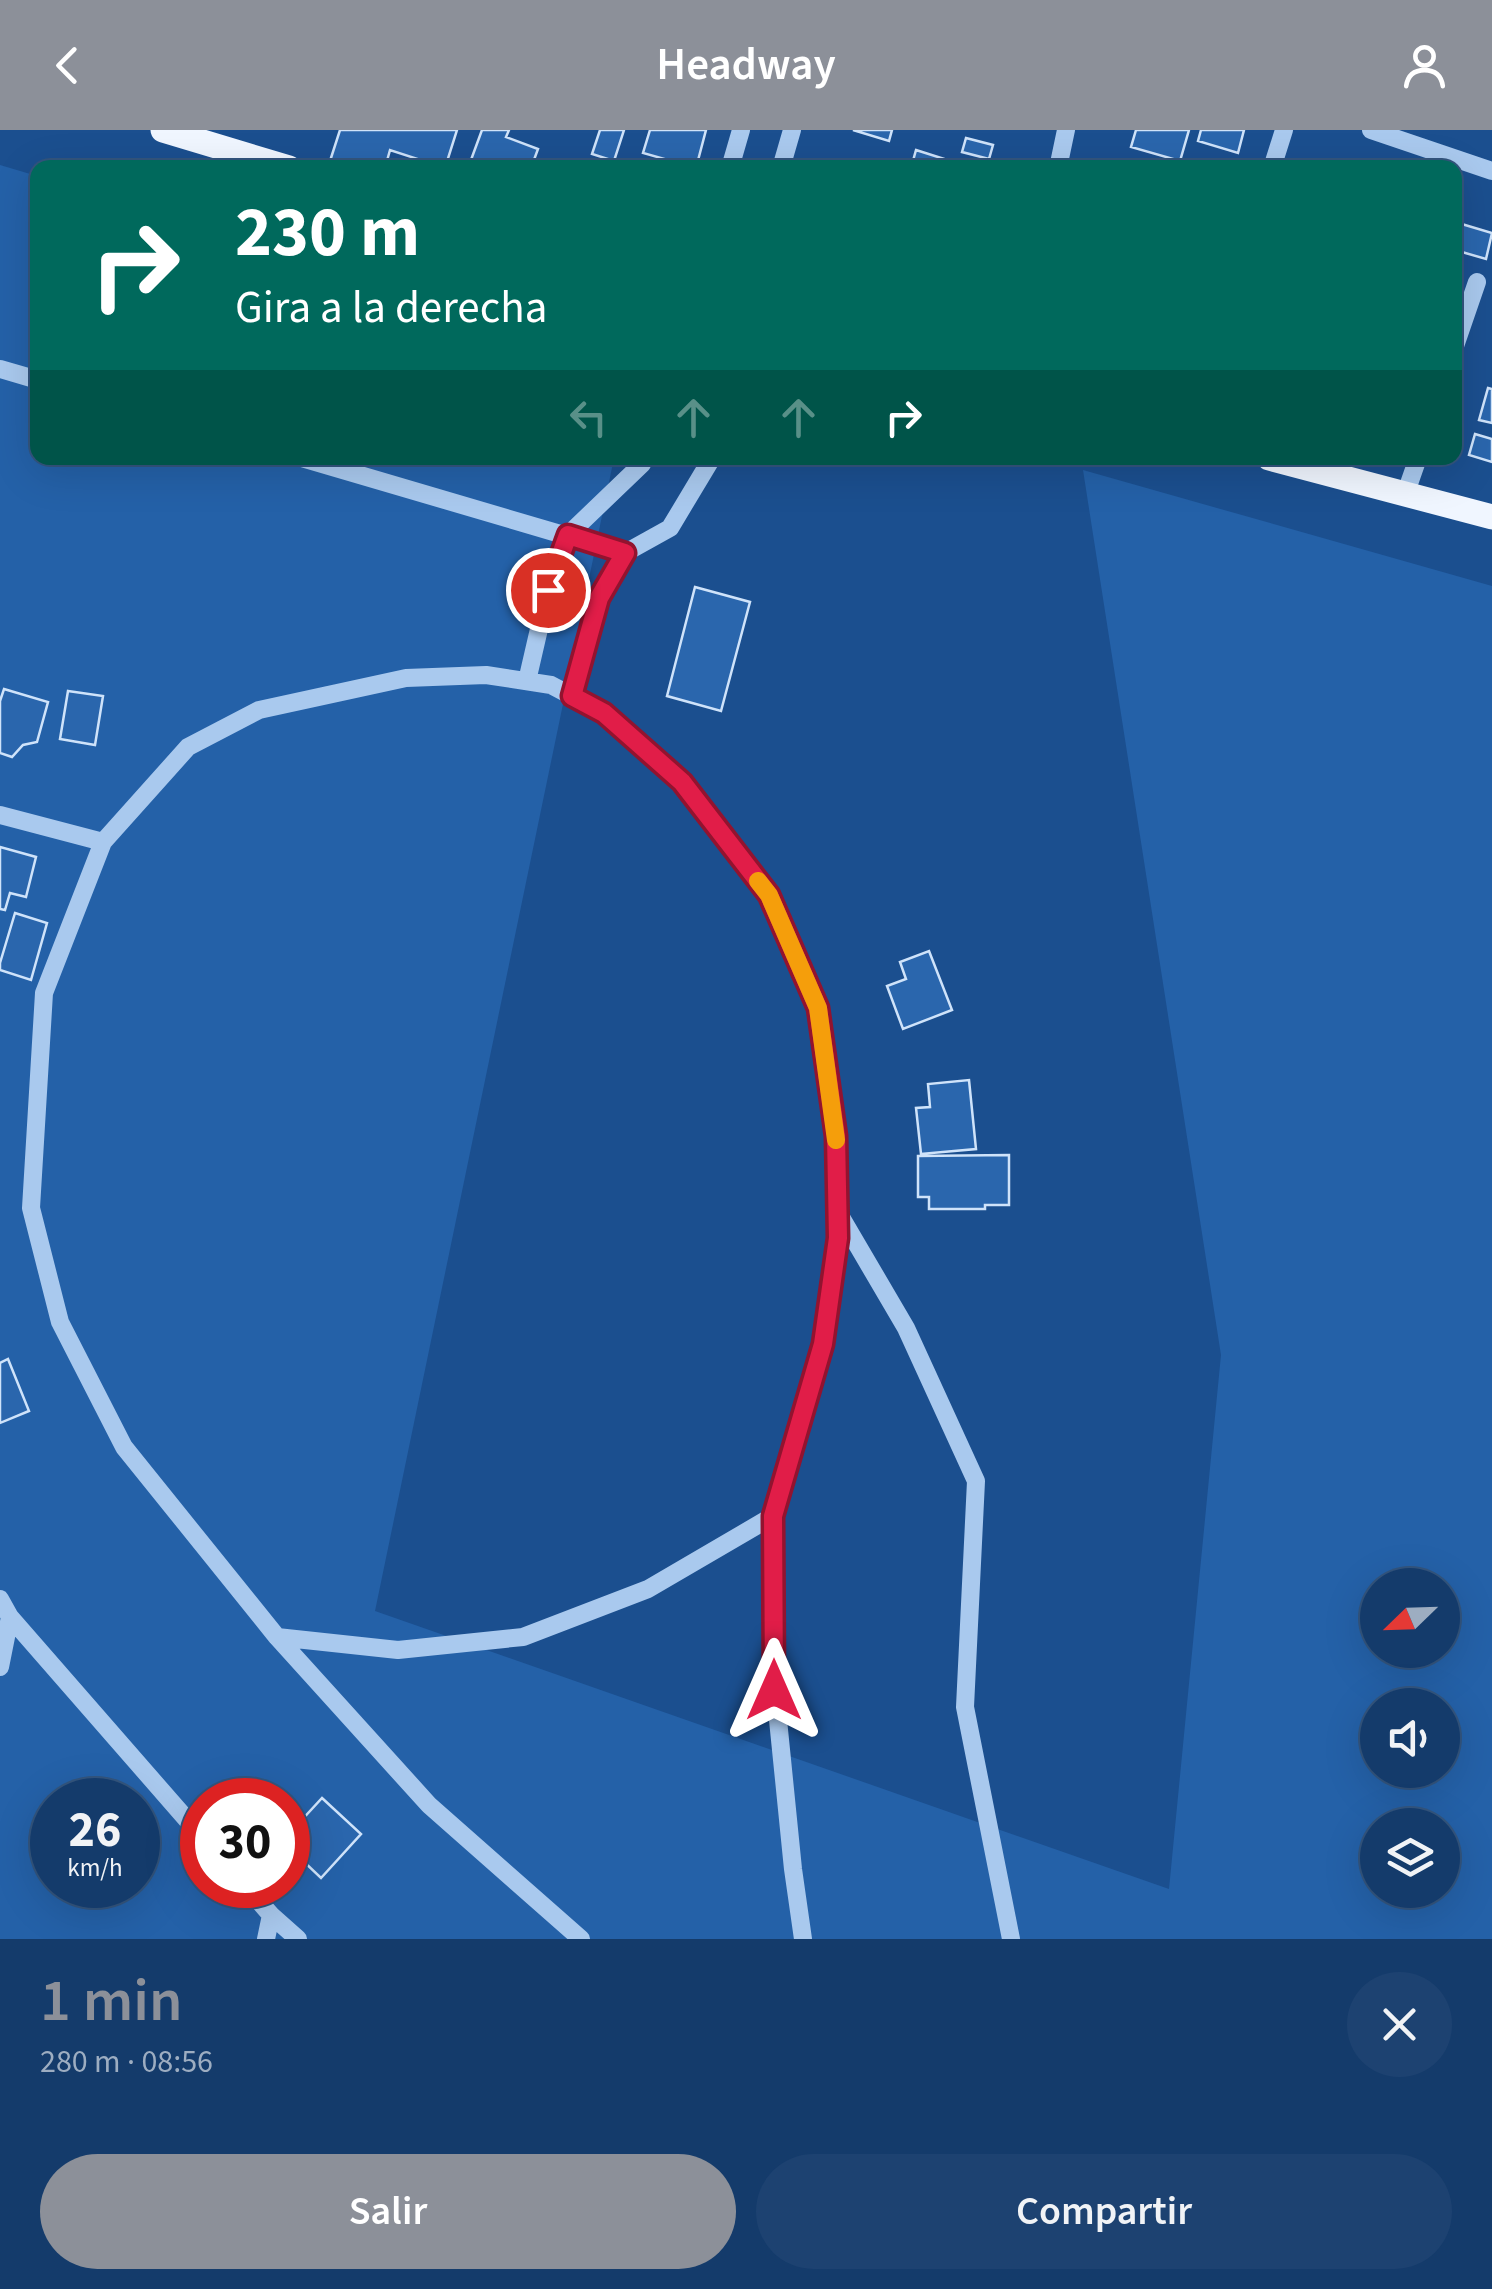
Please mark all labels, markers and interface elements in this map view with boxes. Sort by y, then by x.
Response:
text: Headway [656,33,836,97]
icon: back [40,38,95,93]
icon: person [1397,38,1452,93]
text: 230 m [235,183,420,283]
icon: right [70,200,200,330]
text: Gira a la derecha [235,276,547,340]
icon: left [561,390,616,445]
icon: ahead [666,390,721,445]
icon: ahead [771,390,826,445]
icon: right [876,390,931,445]
pin [506,548,591,633]
icon: arrive [521,563,576,618]
north arrow [1360,1568,1460,1668]
map controls [1360,1568,1460,1908]
position arrow [722,1638,826,1742]
button: sound [1360,1688,1460,1788]
speed limit sign: 30 [180,1778,310,1908]
text: 26 [69,1795,121,1866]
button: layers [1360,1808,1460,1908]
text: km/h [67,1850,123,1886]
text: 1 min [40,1959,183,2044]
button: close [1347,1972,1452,2077]
text: 280 m · 08:56 [40,2039,213,2085]
button: Salir [40,2154,736,2269]
button: Compartir [756,2154,1452,2269]

